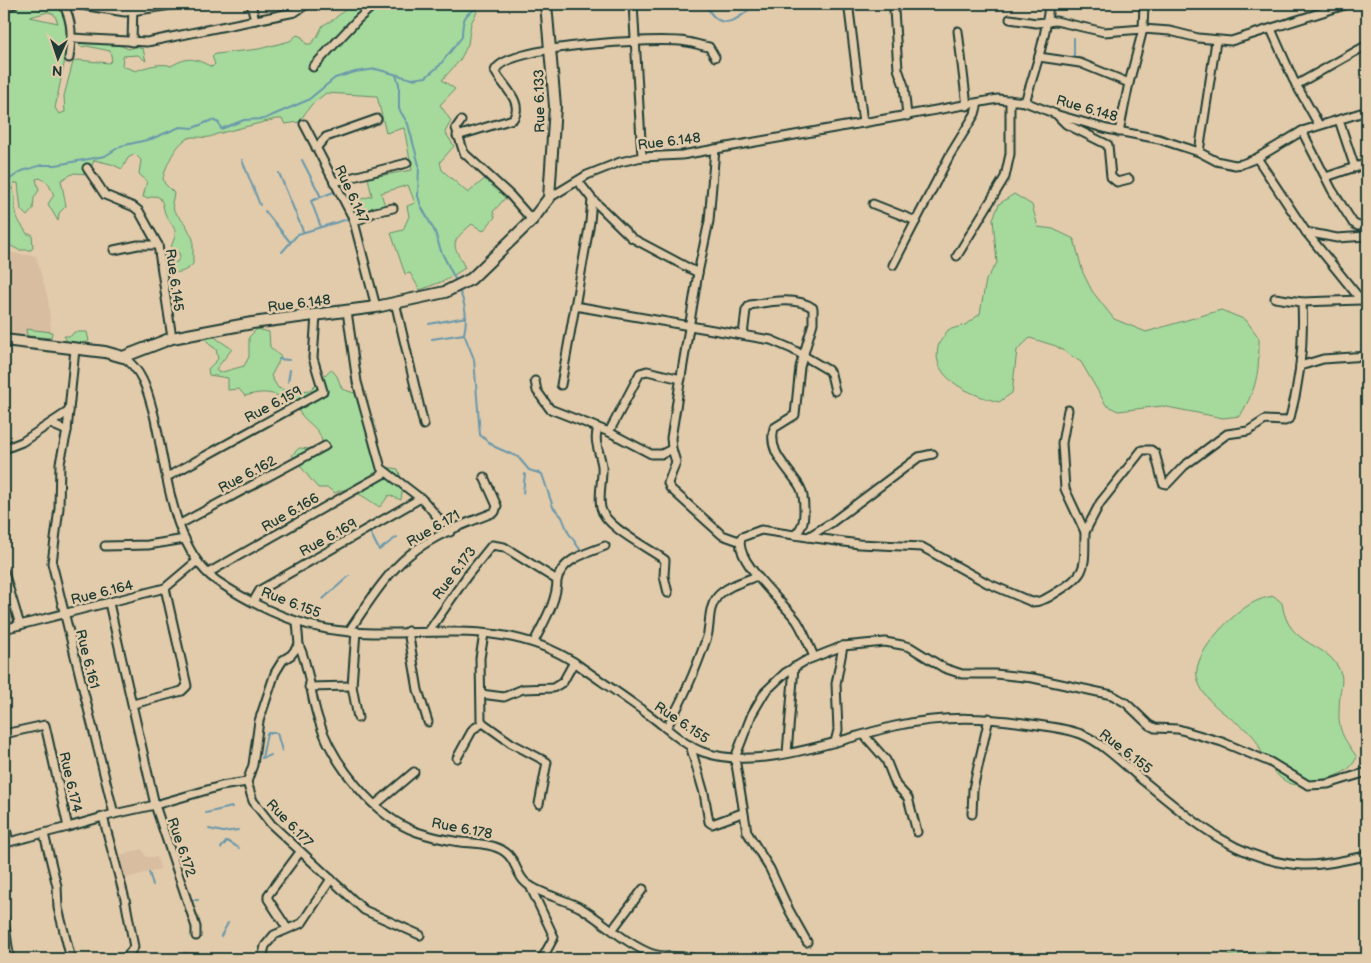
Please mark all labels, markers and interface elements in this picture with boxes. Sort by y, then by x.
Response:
north arrow [32,32,82,82]
text: N [52,62,63,79]
street label: Rue 6.133 [530,69,549,133]
street label: Rue 6.148 [1054,92,1120,125]
street label: Rue 6.148 [637,129,701,154]
street label: Rue 6.147 [331,163,372,226]
street label: Rue 6.145 [162,248,187,313]
street label: Rue 6.148 [267,291,331,316]
street label: Rue 6.159 [242,382,305,427]
street label: Rue 6.162 [215,452,280,497]
street label: Rue 6.166 [258,489,322,536]
street label: Rue 6.171 [404,506,463,551]
street label: Rue 6.169 [296,515,360,560]
street label: Rue 6.173 [429,543,480,603]
street label: Rue 6.164 [69,576,135,608]
street label: Rue 6.155 [259,583,323,622]
street label: Rue 6.161 [72,628,103,691]
street label: Rue 6.155 [651,698,712,747]
street label: Rue 6.155 [1096,725,1156,777]
street label: Rue 6.174 [55,750,86,815]
street label: Rue 6.177 [263,796,317,851]
street label: Rue 6.178 [430,814,494,843]
street label: Rue 6.172 [163,815,200,880]

